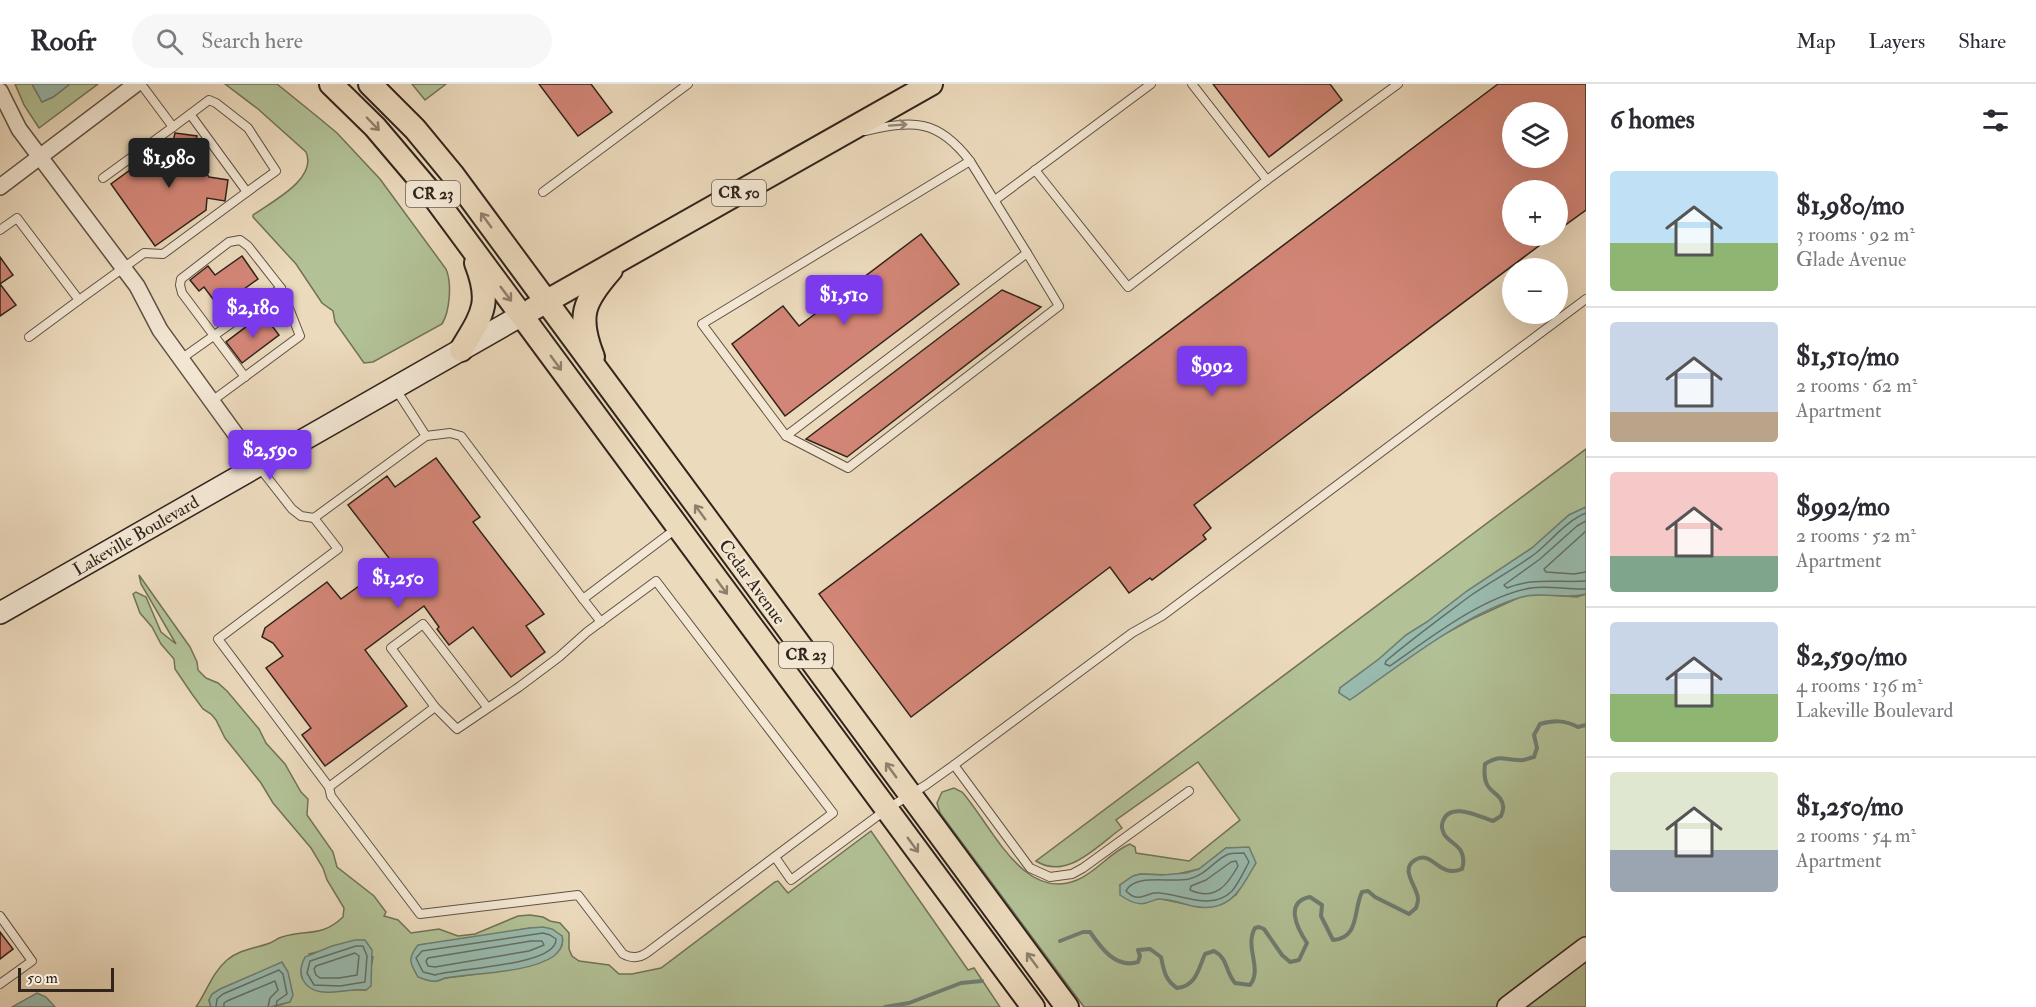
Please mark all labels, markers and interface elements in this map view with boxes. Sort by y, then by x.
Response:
search box [132,14,552,68]
text: Roofr [30,24,96,59]
icon: search [153,25,186,58]
text: Search here [201,27,303,55]
text: Map [1796,28,1836,55]
text: Layers [1869,28,1925,55]
text: Share [1958,28,2006,55]
map controls [1502,102,1568,324]
button: layers [1502,102,1568,168]
text: 6 homes [1610,104,1695,136]
icon: filters [1979,104,2012,137]
one-way arrow [366,117,380,132]
one-way arrow [887,119,907,130]
pin: $1,980 [120,138,218,189]
text: $1,980 [142,145,196,170]
road number: CR 50 [712,180,766,206]
button: + [1502,180,1568,246]
road number: CR 23 [406,181,460,207]
text: $1,980/mo [1796,190,1904,222]
icon: home [1658,195,1730,267]
one-way arrow [480,213,492,229]
text: 3 rooms · 92 m² [1796,222,1915,247]
text: Glade Avenue [1796,247,1906,272]
button: − [1502,258,1568,324]
pin: $1,510 [795,275,893,326]
text: $1,510 [820,282,868,307]
one-way arrow [500,286,512,302]
pin: $2,180 [204,288,302,339]
text: $2,180 [227,295,280,320]
text: $1,510/mo [1796,341,1899,373]
pin: $992 [1176,346,1248,397]
icon: home [1658,346,1730,418]
text: $992 [1191,353,1233,378]
one-way arrow [550,354,563,370]
text: 2 rooms · 62 m² [1796,373,1917,398]
text: Apartment [1796,398,1881,423]
pin: $2,590 [221,430,319,481]
text: $2,590 [242,437,298,462]
street label: Lakeville Boulevard [69,491,203,581]
text: $992/mo [1796,491,1890,523]
icon: home [1658,496,1730,568]
one-way arrow [694,504,706,520]
text: 2 rooms · 52 m² [1796,523,1916,548]
street label: Cedar Avenue [713,535,791,629]
text: Apartment [1796,548,1881,573]
pin: $1,250 [349,558,447,609]
text: $1,250 [372,565,424,590]
one-way arrow [716,578,728,594]
text: $2,590/mo [1796,641,1907,673]
road number: CR 23 [779,642,833,668]
icon: home [1658,646,1730,718]
text: 4 rooms · 136 m² [1796,673,1923,698]
text: Lakeville Boulevard [1796,698,1953,723]
one-way arrow [884,762,897,778]
text: $1,250/mo [1796,791,1903,823]
icon: home [1658,796,1730,868]
text: 2 rooms · 54 m² [1796,823,1916,848]
one-way arrow [907,836,919,852]
text: Apartment [1796,848,1881,873]
one-way arrow [1026,953,1038,969]
scale bar [18,965,114,992]
text: 50 m [27,968,58,988]

